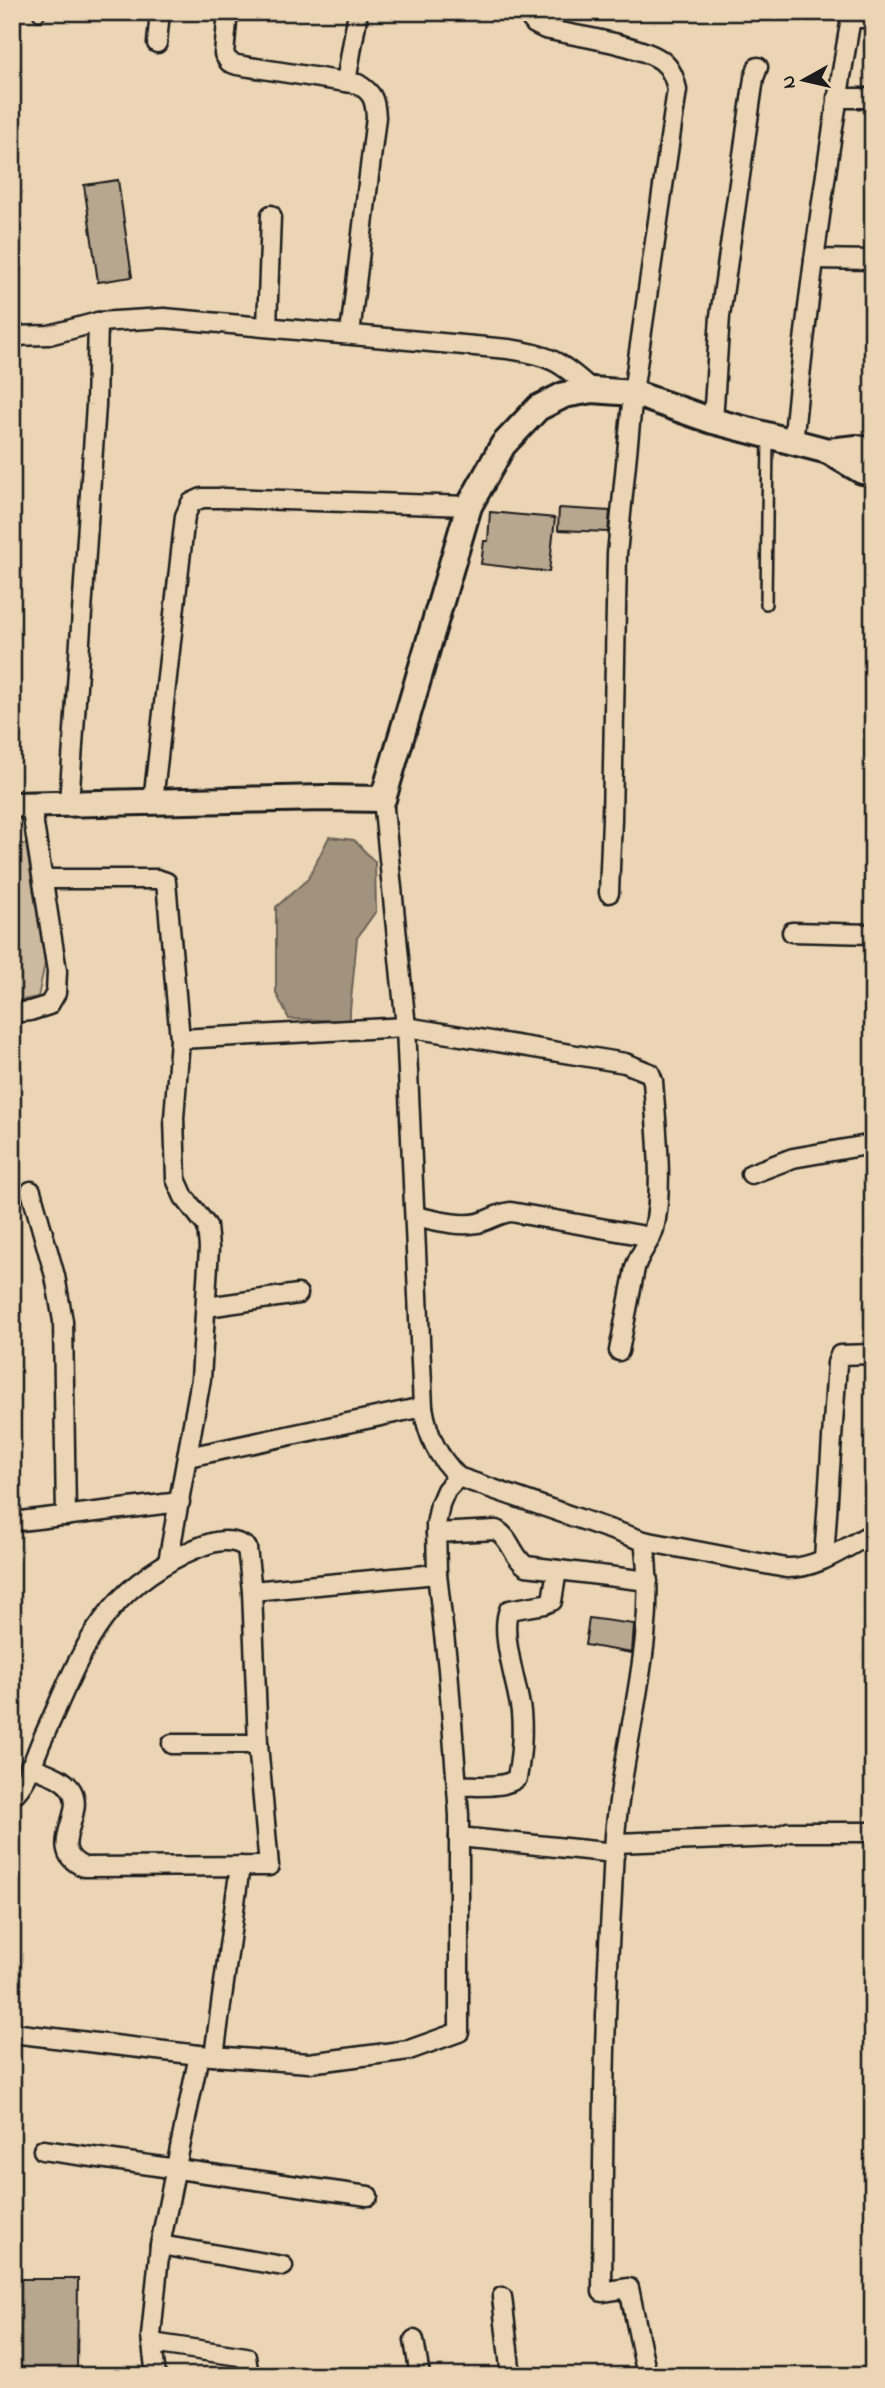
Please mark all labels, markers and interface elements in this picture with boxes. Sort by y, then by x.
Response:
north arrow [770,46,840,116]
text: N [775,74,804,90]

